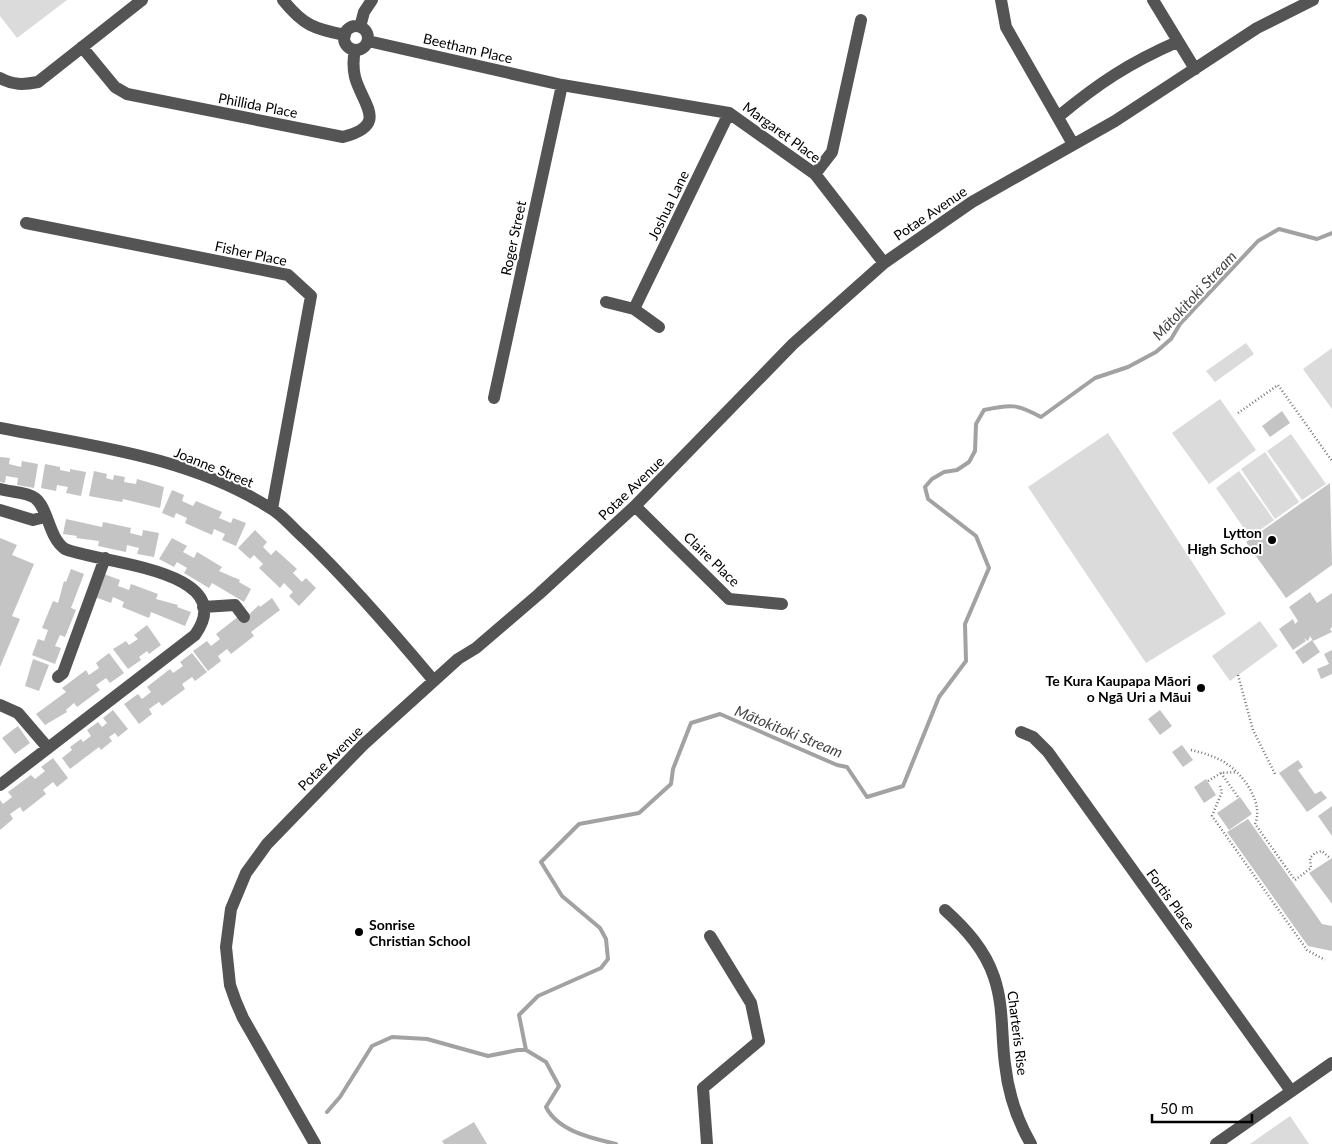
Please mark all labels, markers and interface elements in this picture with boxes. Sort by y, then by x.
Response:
street label: Beetham Place [422,29,514,67]
street label: Phillida Place [217,89,299,121]
street label: Margaret Place [740,98,824,166]
street label: Joshua Lane [644,167,692,243]
street label: Potae Avenue [890,182,970,244]
street label: Roger Street [497,199,529,277]
street label: Fisher Place [213,237,289,269]
water label: Mātokitoki Stream [1148,247,1240,343]
street label: Joanne Street [172,443,256,491]
street label: Potae Avenue [595,452,667,524]
place label: Lytton High School [1187,524,1262,557]
street label: Claire Place [680,528,744,590]
marker: Lytton High School [1266,534,1278,546]
place label: Te Kura Kaupapa Māori o Ngā Uri a Māui [1046,672,1191,705]
marker: Te Kura Kaupapa Māori o Ngā Uri a Māui [1195,682,1207,694]
water label: Mātokitoki Stream [732,701,846,761]
street label: Potae Avenue [294,722,366,794]
street label: Fortis Place [1143,865,1199,933]
place label: Sonrise Christian School [369,916,470,949]
marker: Sonrise Christian School [353,926,365,938]
street label: Charteris Rise [1004,990,1032,1076]
scale bar [1152,1092,1252,1124]
text: 50 m [1160,1099,1194,1117]

